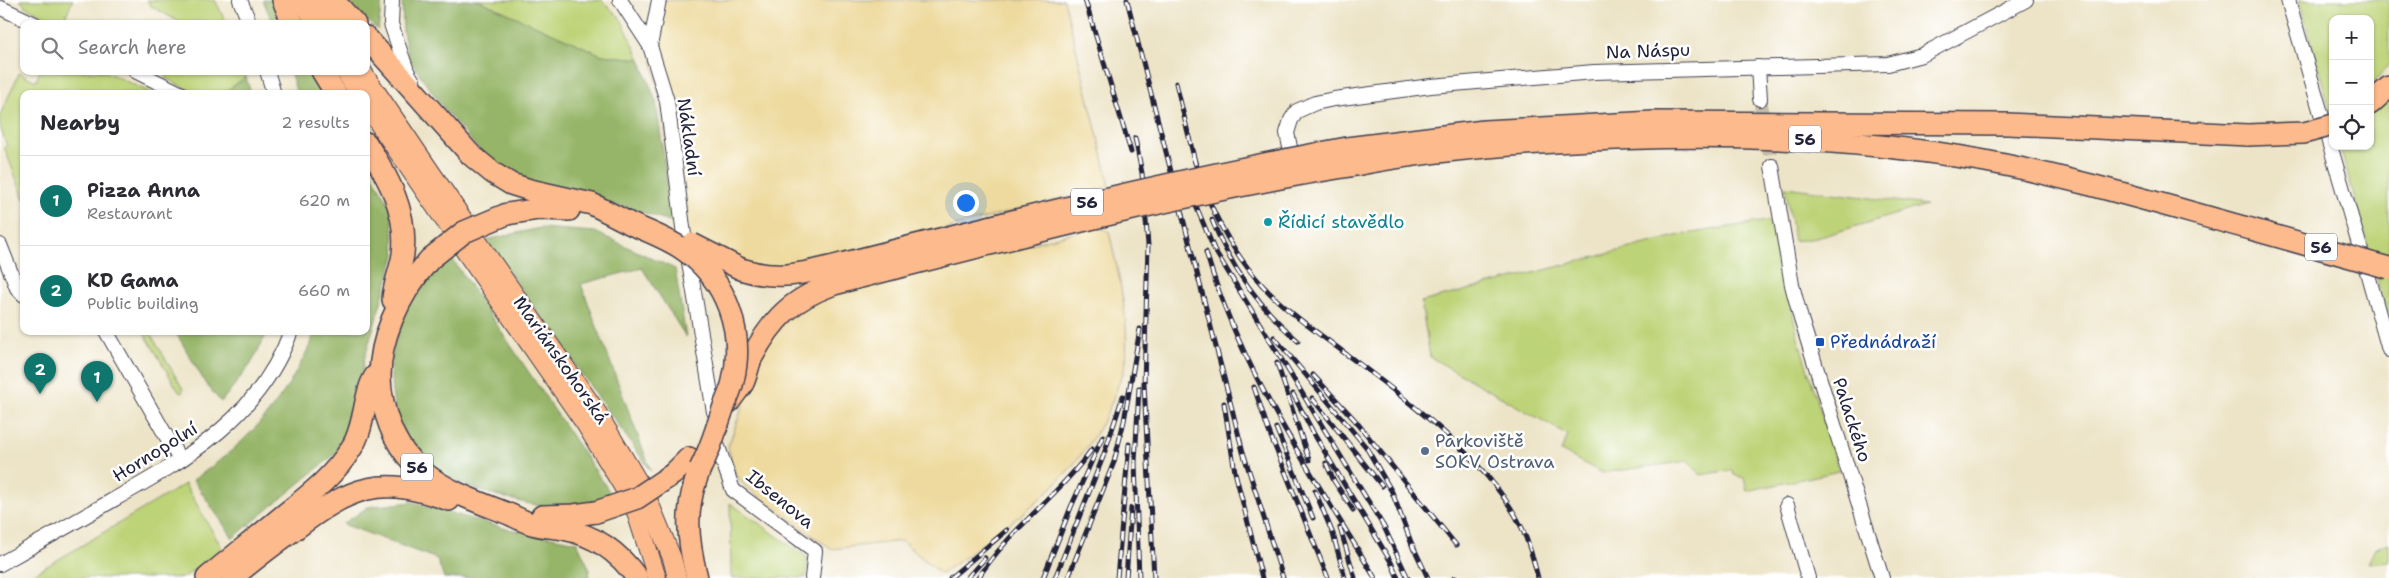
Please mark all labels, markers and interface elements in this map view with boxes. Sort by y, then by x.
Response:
map controls [2329,15,2374,150]
button: + [2329,15,2374,60]
search box [20,20,370,75]
icon: search [38,34,66,62]
text: Search here [78,35,187,60]
street label: Na Náspu [1605,38,1691,64]
button: − [2329,60,2374,105]
street label: Nákladní [672,96,706,178]
button: locate [2329,105,2374,150]
text: Nearby [40,109,120,137]
text: 2 results [281,112,350,133]
road number: 56 [1789,126,1821,152]
text: Pizza Anna [87,178,200,203]
road number: 56 [1071,188,1103,216]
text: 1 [52,190,60,211]
text: 620 m [299,190,350,211]
your location [953,190,979,216]
text: Restaurant [87,203,173,224]
place label: Řídicí stavědlo [1278,210,1404,234]
marker: Řídicí stavědlo [1262,216,1274,228]
road number: 56 [2305,233,2337,260]
text: KD Gama [87,268,178,293]
text: 2 [50,280,62,301]
text: 660 m [298,280,350,301]
street label: Mariánskohorská [508,291,614,429]
text: Public building [87,293,199,314]
place label: Přednádraží [1830,330,1936,354]
marker: Přednádraží [1814,336,1826,348]
pin: 2 [24,353,56,394]
pin: 1 [81,361,113,402]
street label: Palackého [1827,375,1877,465]
street label: Hornopolní [108,416,202,488]
place label: Parkoviště SOKV Ostrava [1435,429,1554,474]
marker: Parkoviště SOKV Ostrava [1419,445,1431,457]
road number: 56 [401,454,433,481]
street label: Ibsenova [741,464,819,534]

